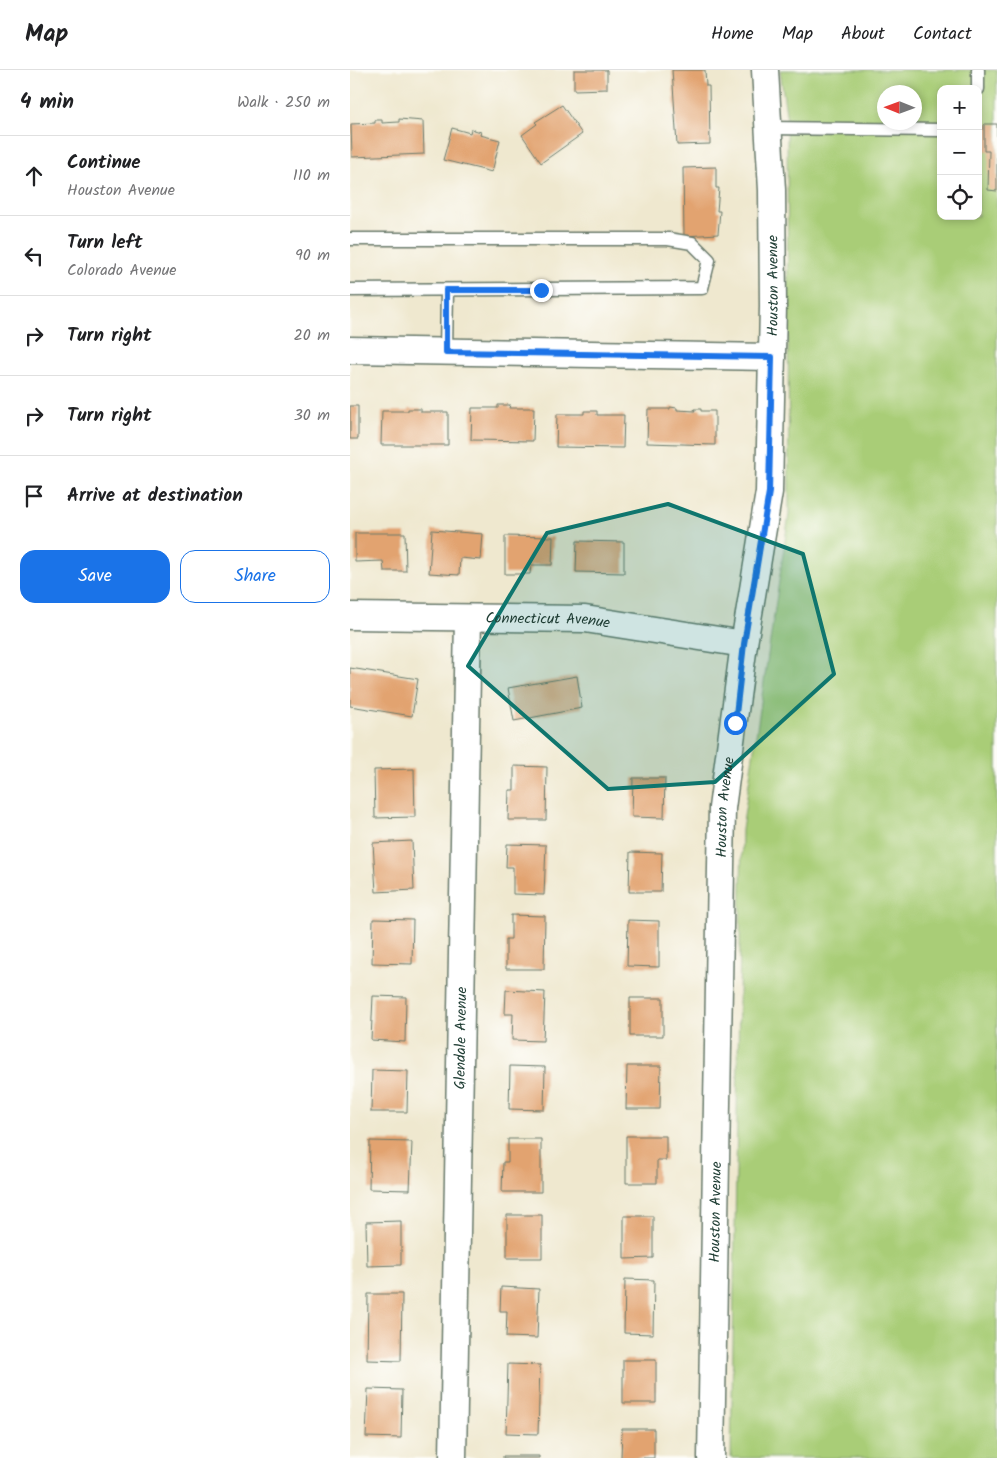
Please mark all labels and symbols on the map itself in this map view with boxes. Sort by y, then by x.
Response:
north arrow [877,85,922,130]
street label: Houston Avenue [761,235,786,337]
route end [530,279,553,302]
street label: Connecticut Avenue [486,607,612,636]
route start [724,712,747,735]
street label: Houston Avenue [710,755,742,858]
street label: Glendale Avenue [449,986,474,1090]
street label: Houston Avenue [703,1161,729,1263]

